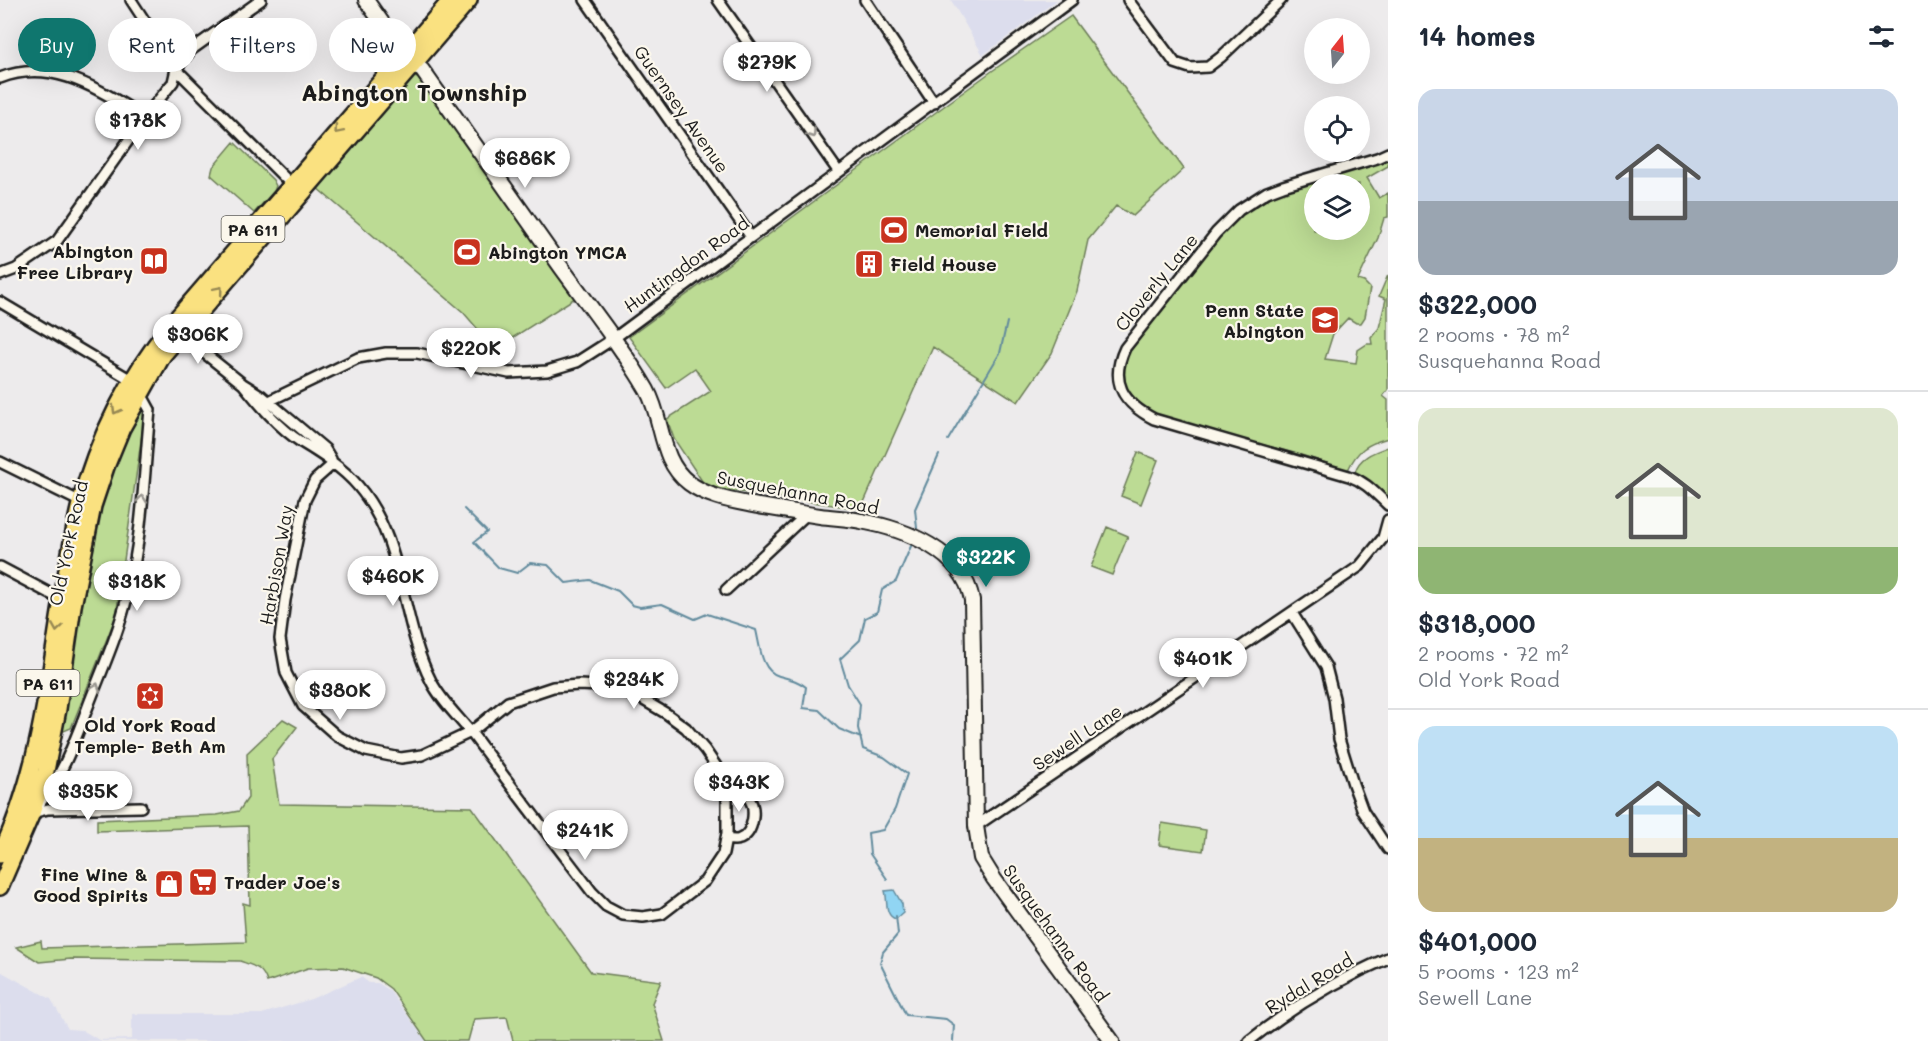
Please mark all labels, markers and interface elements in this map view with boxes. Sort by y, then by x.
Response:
chip: Buy [18,18,96,72]
chip: Rent [108,18,197,72]
chip: Filters [209,18,317,72]
chip: New [329,18,416,72]
north arrow [1304,18,1370,84]
map controls [1304,18,1370,240]
text: 14 homes [1418,19,1536,53]
icon: filters [1865,20,1898,53]
street label: Guernsey Avenue [629,40,735,178]
pin: $279K [725,42,809,93]
text: $279K [737,48,797,74]
district label: Abington Township [301,76,527,107]
button: locate [1304,96,1370,162]
pin: $178K [96,100,180,151]
text: $178K [109,106,167,132]
one-way arrow [334,123,345,133]
one-way arrow [805,127,816,138]
icon: home [1604,128,1712,236]
pin: $686K [483,138,567,189]
text: $686K [494,144,556,170]
button: layers [1304,174,1370,240]
street label: Huntingdon Road [619,210,753,318]
sports icon: Memorial Field [878,214,910,246]
road number: PA 611 [222,216,284,242]
place label: Memorial Field [915,218,1048,242]
street label: Cloverly Lane [1109,228,1203,336]
sports icon: Abington YMCA [451,236,483,268]
place label: Abington Free Library [17,239,133,284]
place label: Abington YMCA [488,240,627,264]
library icon: Abington Free Library [138,245,170,277]
building icon: Field House [853,248,885,280]
place label: Field House [890,252,997,276]
one-way arrow [212,286,223,297]
text: $322,000 [1418,287,1537,321]
place label: Penn State Abington [1205,298,1304,343]
school or university icon: Penn State Abington [1309,304,1341,336]
pin: $306K [156,314,240,365]
text: $306K [167,320,229,346]
text: 2 rooms · 78 m² [1418,321,1570,347]
pin: $220K [429,328,513,379]
text: $220K [441,334,501,360]
text: Susquehanna Road [1418,347,1601,373]
one-way arrow [112,404,123,415]
icon: home [1604,447,1712,555]
street label: Susquehanna Road [715,465,881,519]
street label: Old York Road [43,478,93,608]
one-way arrow [135,494,148,503]
street label: Harbison Way [254,503,298,627]
pin: $322K [944,537,1028,588]
text: $322K [956,543,1016,569]
pin: $460K [351,556,435,607]
pin: $318K [95,561,179,612]
text: $460K [361,562,425,588]
text: $318K [108,567,166,593]
text: $318,000 [1418,606,1535,640]
one-way arrow [51,622,64,632]
pin: $401K [1161,638,1245,689]
text: 2 rooms · 72 m² [1418,640,1569,666]
text: $401K [1173,644,1233,670]
pin: $234K [592,659,676,710]
text: $234K [603,665,665,691]
text: Old York Road [1418,666,1560,692]
road number: PA 611 [16,670,80,696]
pin: $380K [298,670,382,721]
text: $380K [309,676,371,702]
synagogue icon: Old York Road Temple- Beth Am [134,680,166,712]
one-way arrow [88,682,101,693]
street label: Sewell Lane [1028,698,1126,776]
place label: Old York Road Temple- Beth Am [74,713,226,758]
pin: $343K [697,762,781,813]
icon: home [1604,765,1712,873]
text: $343K [708,768,770,794]
pin: $335K [46,771,130,822]
text: $335K [57,777,119,803]
pin: $241K [543,810,627,861]
text: $241K [556,816,614,842]
street label: Susquehanna Road [998,859,1114,1007]
place label: Fine Wine & Good Spirits [33,862,148,907]
supermarket icon: Trader Joe's [187,866,219,898]
shop icon: Fine Wine & Good Spirits [153,868,185,900]
place label: Trader Joe's [224,870,340,894]
text: $401,000 [1418,924,1537,958]
street label: Rydal Road [1261,947,1357,1019]
text: 5 rooms · 123 m² [1418,958,1579,984]
text: Sewell Lane [1418,984,1532,1010]

